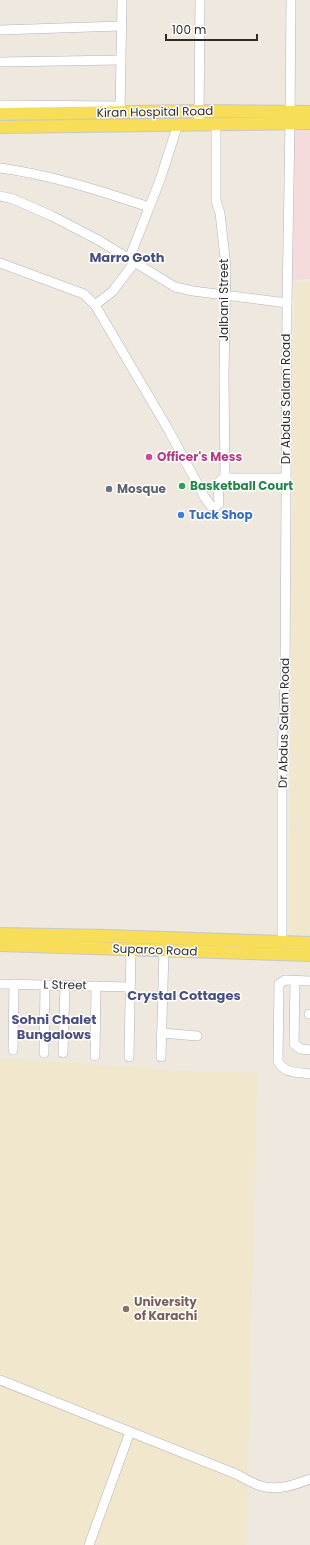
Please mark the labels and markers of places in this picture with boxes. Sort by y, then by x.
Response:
place label: Officer's Mess [157,448,242,465]
marker: Officer's Mess [144,452,154,462]
place label: Basketball Court [190,477,293,494]
place label: Mosque [117,480,167,497]
marker: Basketball Court [177,481,187,491]
marker: Mosque [104,484,114,494]
place label: Tuck Shop [189,506,253,523]
marker: Tuck Shop [176,510,186,520]
place label: University of Karachi [134,1293,197,1324]
marker: University of Karachi [121,1304,131,1314]

